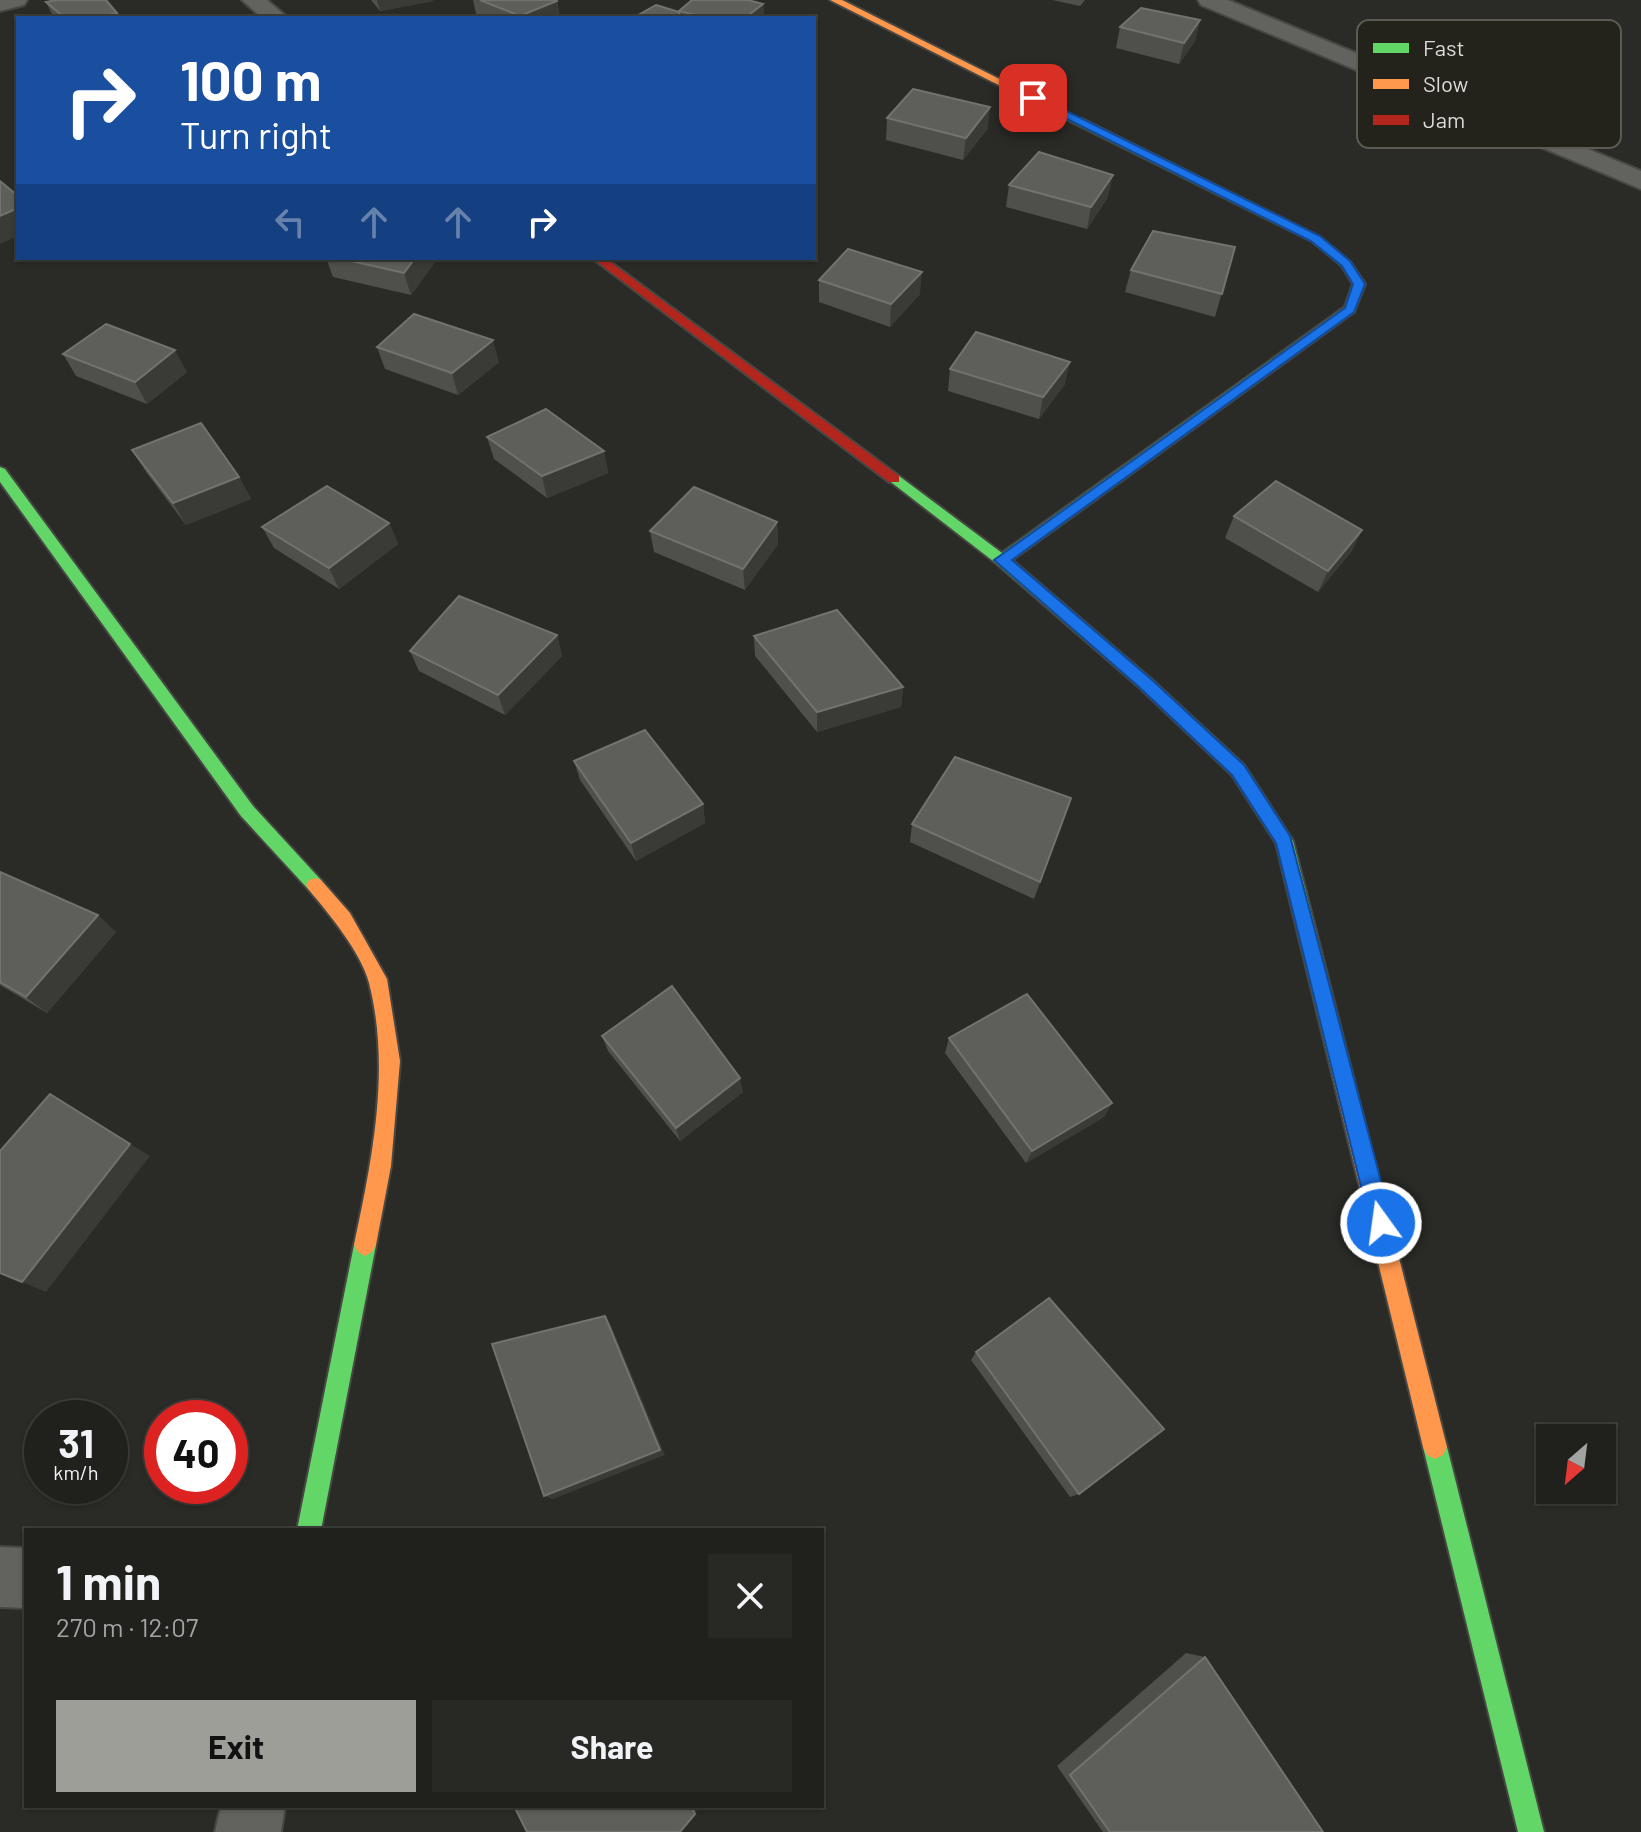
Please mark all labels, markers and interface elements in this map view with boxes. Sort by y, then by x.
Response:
legend [1357,20,1621,148]
text: Fast [1423,34,1465,60]
text: 100 m [180,45,322,112]
icon: right [48,48,152,152]
pin [999,64,1067,132]
text: Slow [1423,70,1468,96]
icon: arrive [1011,76,1055,120]
text: Jam [1423,106,1465,132]
text: Turn right [180,113,332,156]
icon: left [268,200,312,244]
icon: ahead [352,200,396,244]
icon: ahead [436,200,480,244]
icon: right [520,200,564,244]
position arrow [1339,1181,1423,1265]
speed limit sign: 40 [144,1400,248,1504]
text: 31 [58,1418,94,1466]
north arrow [1536,1424,1616,1504]
map controls [1536,1424,1616,1504]
text: km/h [53,1460,99,1484]
text: 1 min [56,1552,161,1610]
button: close [708,1554,792,1638]
text: 270 m · 12:07 [56,1611,198,1642]
button: Exit [56,1700,416,1792]
button: Share [432,1700,792,1792]

